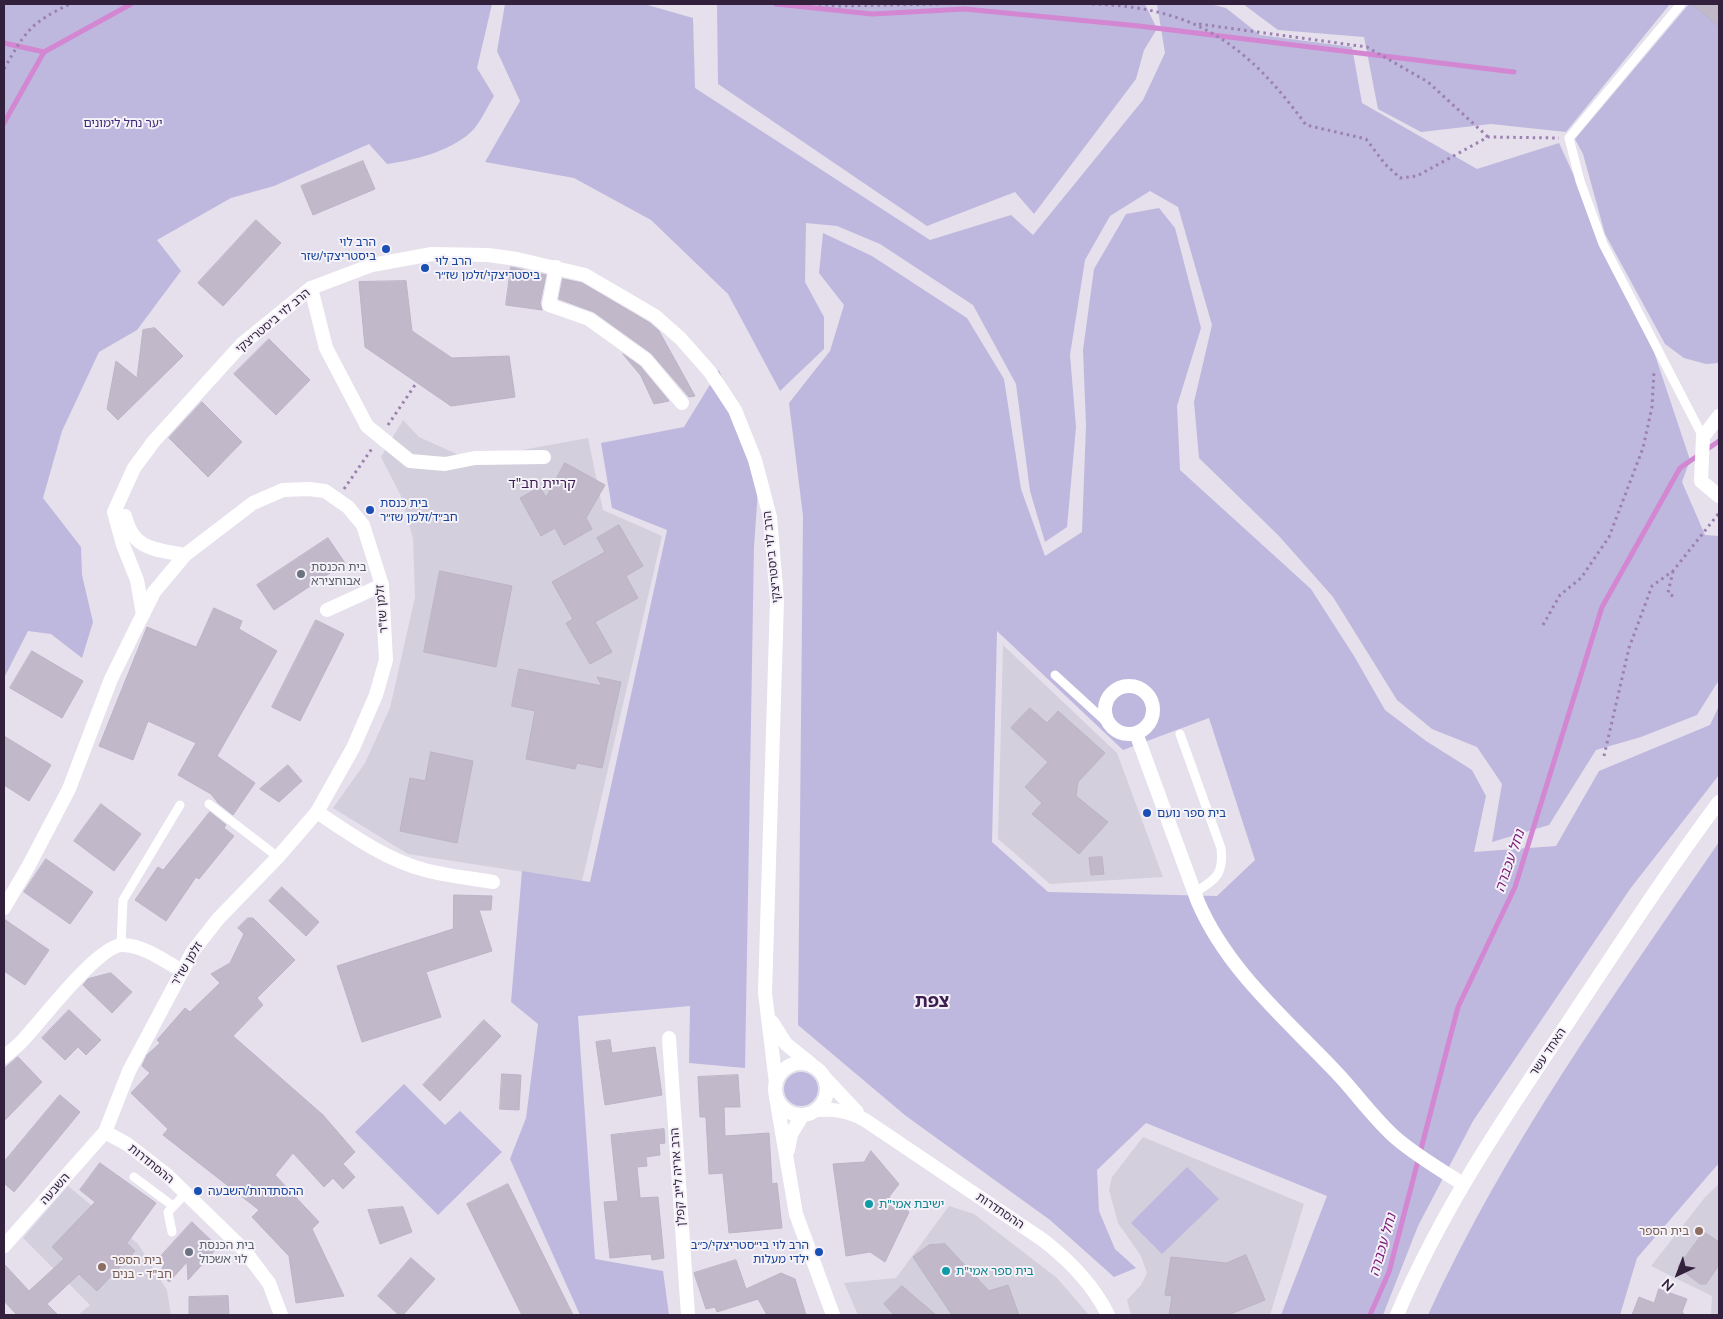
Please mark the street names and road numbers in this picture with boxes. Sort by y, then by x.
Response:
street label: הרב לוי ביסטריצקי [233,286,313,356]
street label: הרב לוי ביסטריצקי [760,510,784,604]
street label: זלמן שז"ר [373,584,391,634]
street label: זלמן שז"ר [168,939,206,989]
street label: האחד עשר [1527,1025,1569,1079]
street label: הרב אריה לייב קפלן [667,1127,689,1227]
street label: ההסתדרות [125,1141,177,1187]
street label: השבעה [37,1170,73,1208]
street label: ההסתדרות [973,1190,1027,1232]

